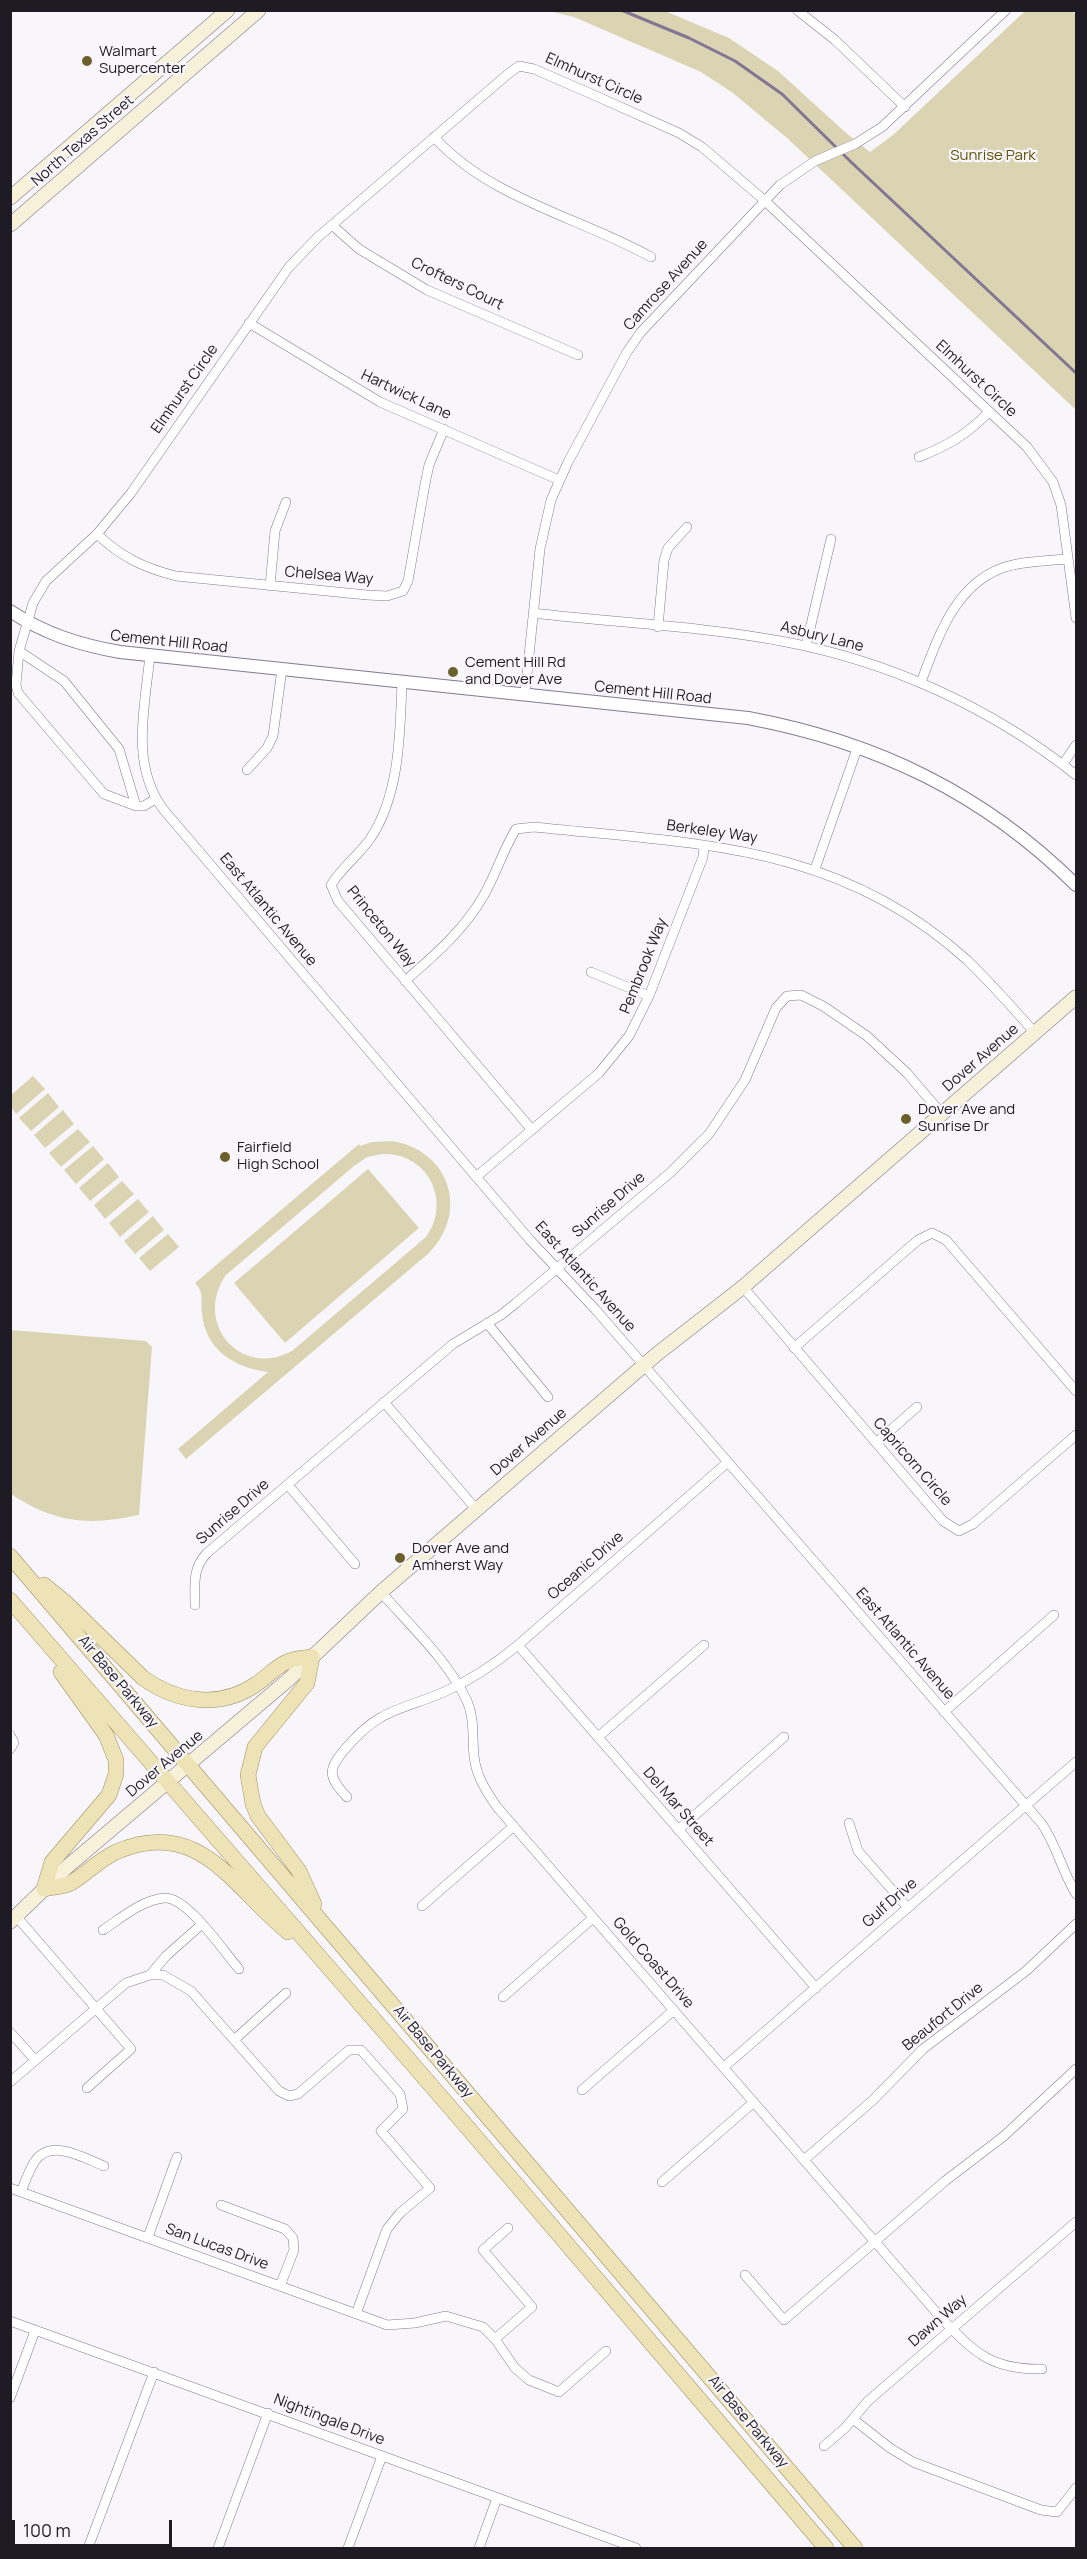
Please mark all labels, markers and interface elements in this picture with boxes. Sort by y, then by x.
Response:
place label: Walmart Supercenter [99,43,185,78]
street label: Elmhurst Circle [543,50,645,108]
marker: Walmart Supercenter [80,54,94,68]
street label: North Texas Street [28,92,138,190]
park label: Sunrise Park [950,147,1036,165]
street label: Camrose Avenue [620,236,712,334]
street label: Crofters Court [408,254,506,314]
street label: Elmhurst Circle [932,337,1020,421]
street label: Elmhurst Circle [148,341,222,437]
street label: Hartwick Lane [358,366,454,424]
street label: Chelsea Way [284,563,374,589]
street label: Asbury Lane [779,618,865,656]
street label: Cement Hill Road [110,627,228,657]
place label: Cement Hill Rd and Dover Ave [465,654,566,689]
marker: Cement Hill Rd and Dover Ave [446,665,460,679]
street label: Cement Hill Road [594,678,712,708]
street label: Berkeley Way [665,817,759,847]
street label: East Atlantic Avenue [216,850,320,970]
street label: Princeton Way [343,883,419,971]
street label: Pembrook Way [617,915,671,1017]
street label: Dover Avenue [939,1020,1023,1096]
place label: Dover Ave and Sunrise Dr [918,1101,1015,1136]
marker: Dover Ave and Sunrise Dr [899,1112,913,1126]
place label: Fairfield High School [237,1139,319,1174]
marker: Fairfield High School [218,1150,232,1164]
street label: Sunrise Drive [569,1168,649,1242]
street label: East Atlantic Avenue [531,1218,639,1336]
street label: Dover Avenue [487,1404,571,1480]
street label: Capricorn Circle [869,1414,955,1510]
street label: Sunrise Drive [193,1475,273,1549]
street label: Oceanic Drive [544,1528,628,1604]
place label: Dover Ave and Amherst Way [412,1540,509,1575]
marker: Dover Ave and Amherst Way [393,1551,407,1565]
street label: East Atlantic Avenue [852,1585,958,1703]
street label: Air Base Parkway [74,1632,162,1732]
street label: Dover Avenue [123,1727,207,1801]
street label: Del Mar Street [639,1764,717,1850]
street label: Gulf Drive [859,1874,921,1932]
street label: Gold Coast Drive [609,1914,697,2012]
street label: Beaufort Drive [899,1979,987,2055]
street label: Air Base Parkway [389,2002,477,2102]
street label: San Lucas Drive [163,2220,271,2274]
street label: Dawn Way [905,2291,971,2351]
street label: Air Base Parkway [704,2372,792,2472]
street label: Nightingale Drive [271,2391,387,2449]
scale bar [15,2508,176,2546]
text: 100 m [23,2518,71,2542]

